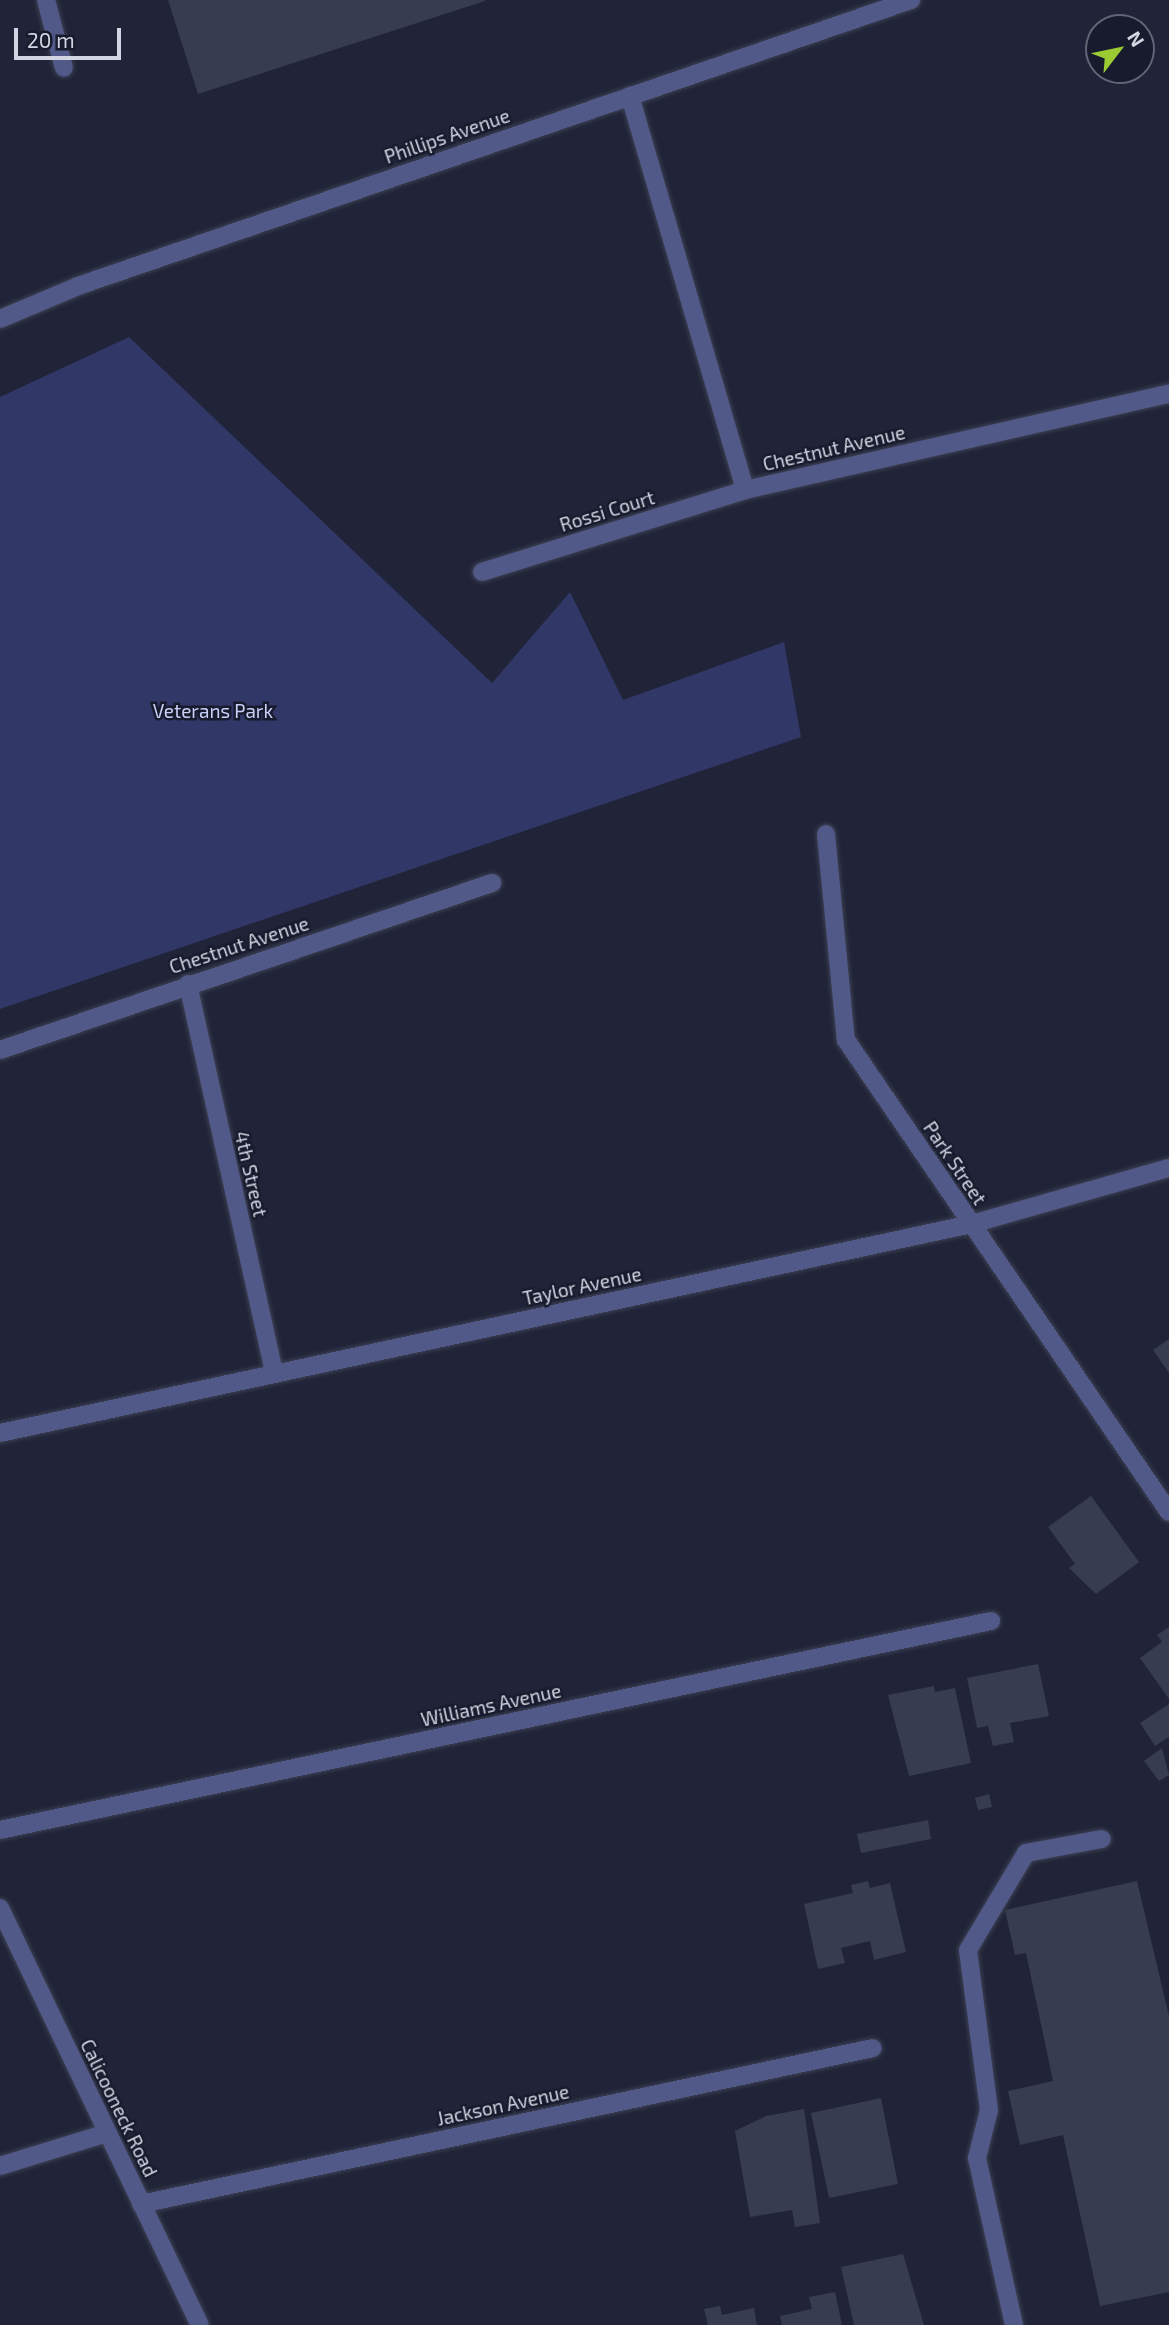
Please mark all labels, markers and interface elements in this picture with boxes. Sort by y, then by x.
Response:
scale bar [18,14,124,58]
north arrow [1085,14,1155,84]
text: 20 m [27,27,75,52]
text: N [1123,27,1150,51]
street label: Phillips Avenue [381,104,513,168]
street label: Chestnut Avenue [760,420,908,476]
street label: Rossi Court [557,486,657,536]
park label: Veterans Park [153,700,273,722]
street label: Chestnut Avenue [166,912,312,978]
street label: Park Street [919,1117,991,1209]
street label: 4th Street [230,1129,272,1219]
street label: Taylor Avenue [520,1262,644,1310]
street label: Williams Avenue [419,1679,563,1731]
street label: Calicooneck Road [76,2035,162,2181]
street label: Jackson Avenue [434,2080,572,2130]

